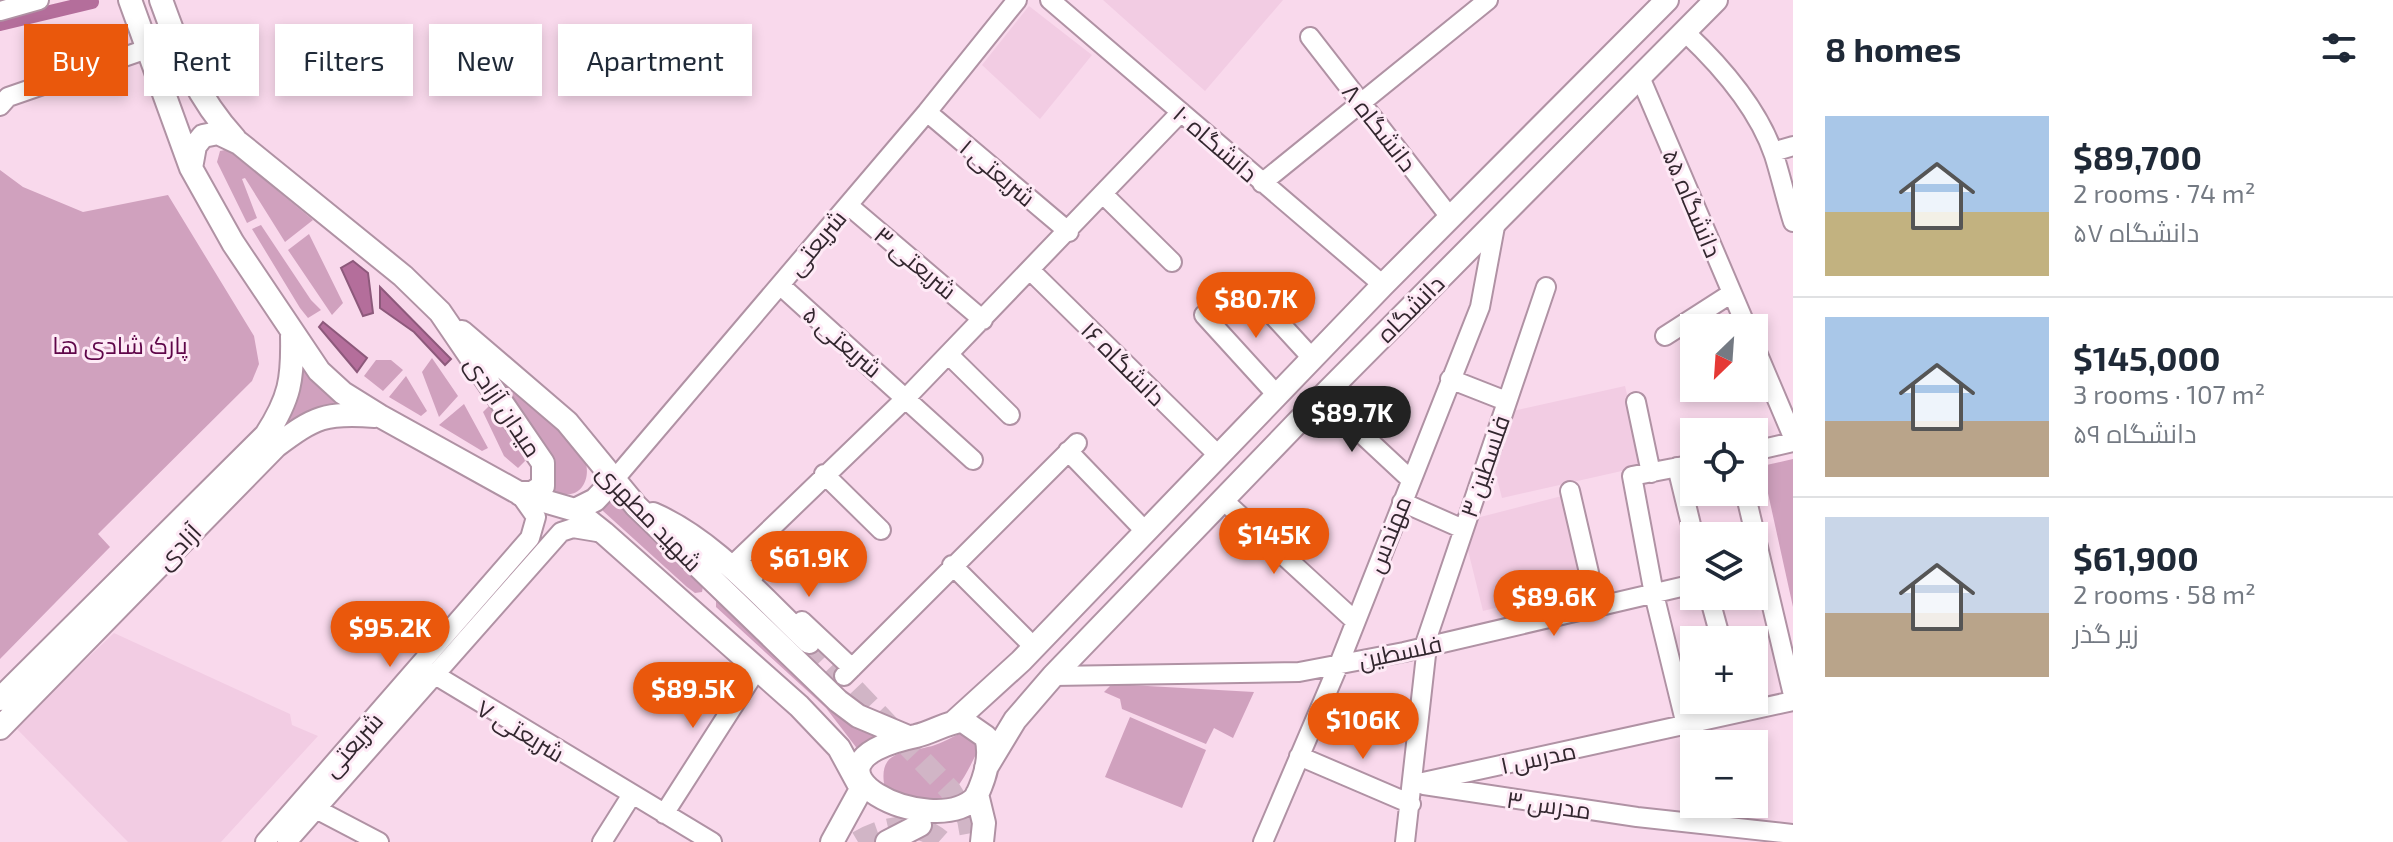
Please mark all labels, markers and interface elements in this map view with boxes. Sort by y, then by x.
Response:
chip: Buy [24,24,128,96]
chip: Rent [144,24,259,96]
chip: Filters [275,24,413,96]
chip: New [429,24,542,96]
chip: Apartment [558,24,752,96]
icon: filters [2317,26,2361,70]
text: 8 homes [1825,28,1961,69]
street label: دانشگاه ۸ [1337,77,1423,177]
street label: دانشگاه ۱۰ [1168,99,1264,187]
street label: شریعتی ۱ [954,132,1042,213]
text: $89,700 [2073,136,2202,177]
street label: دانشگاه ۵۵ [1657,145,1729,261]
icon: home [1889,148,1985,244]
text: 2 rooms · 74 m² [2073,177,2255,208]
street label: شریعتی [780,203,852,281]
text: دانشگاه ۵۷ [2073,216,2199,247]
street label: شریعتی ۳ [868,219,963,305]
street label: دانشگاه [1370,268,1450,348]
pin: $80.7K [1191,272,1321,340]
text: $80.7K [1214,282,1298,313]
street label: شریعتی ۵ [797,299,888,384]
north arrow [1680,314,1768,402]
map controls [1680,314,1768,818]
street label: دانشگاه ۱۶ [1076,315,1172,411]
park label: پارک شادی ها [52,330,188,362]
text: $145,000 [2073,337,2220,378]
icon: home [1889,349,1985,445]
street label: میدان آزادی [459,350,548,463]
text: 3 rooms · 107 m² [2073,378,2265,409]
pin: $89.7K [1287,386,1417,454]
text: $89.7K [1311,396,1393,427]
street label: فلسطین ۳ [1453,411,1516,521]
text: دانشگاه ۵۹ [2073,417,2197,448]
button: locate [1680,418,1768,506]
street label: شهید مطهری [591,457,709,578]
street label: مهندس [1360,491,1417,577]
pin: $145K [1218,508,1330,576]
street label: آزادی [149,517,208,576]
text: $145K [1237,518,1311,549]
button: layers [1680,522,1768,610]
pin: $61.9K [744,531,874,599]
text: $61,900 [2073,537,2199,578]
text: $61.9K [769,541,849,572]
icon: home [1889,549,1985,645]
pin: $89.6K [1489,570,1619,638]
text: 2 rooms · 58 m² [2073,578,2256,609]
text: $89.6K [1512,580,1596,611]
pin: $95.2K [325,601,455,669]
text: $95.2K [349,611,431,642]
text: زیر گذر [2073,617,2139,648]
button: + [1680,626,1768,714]
street label: فلسطین [1356,628,1444,675]
pin: $89.5K [628,662,758,730]
text: $89.5K [651,672,735,703]
street label: شریعتی ۷ [471,693,570,768]
pin: $106K [1307,693,1419,761]
text: $106K [1326,703,1400,734]
street label: شریعتی [316,706,389,783]
button: − [1680,730,1768,818]
street label: مدرس ۱ [1498,735,1579,780]
street label: مدرس ۳ [1505,784,1593,825]

